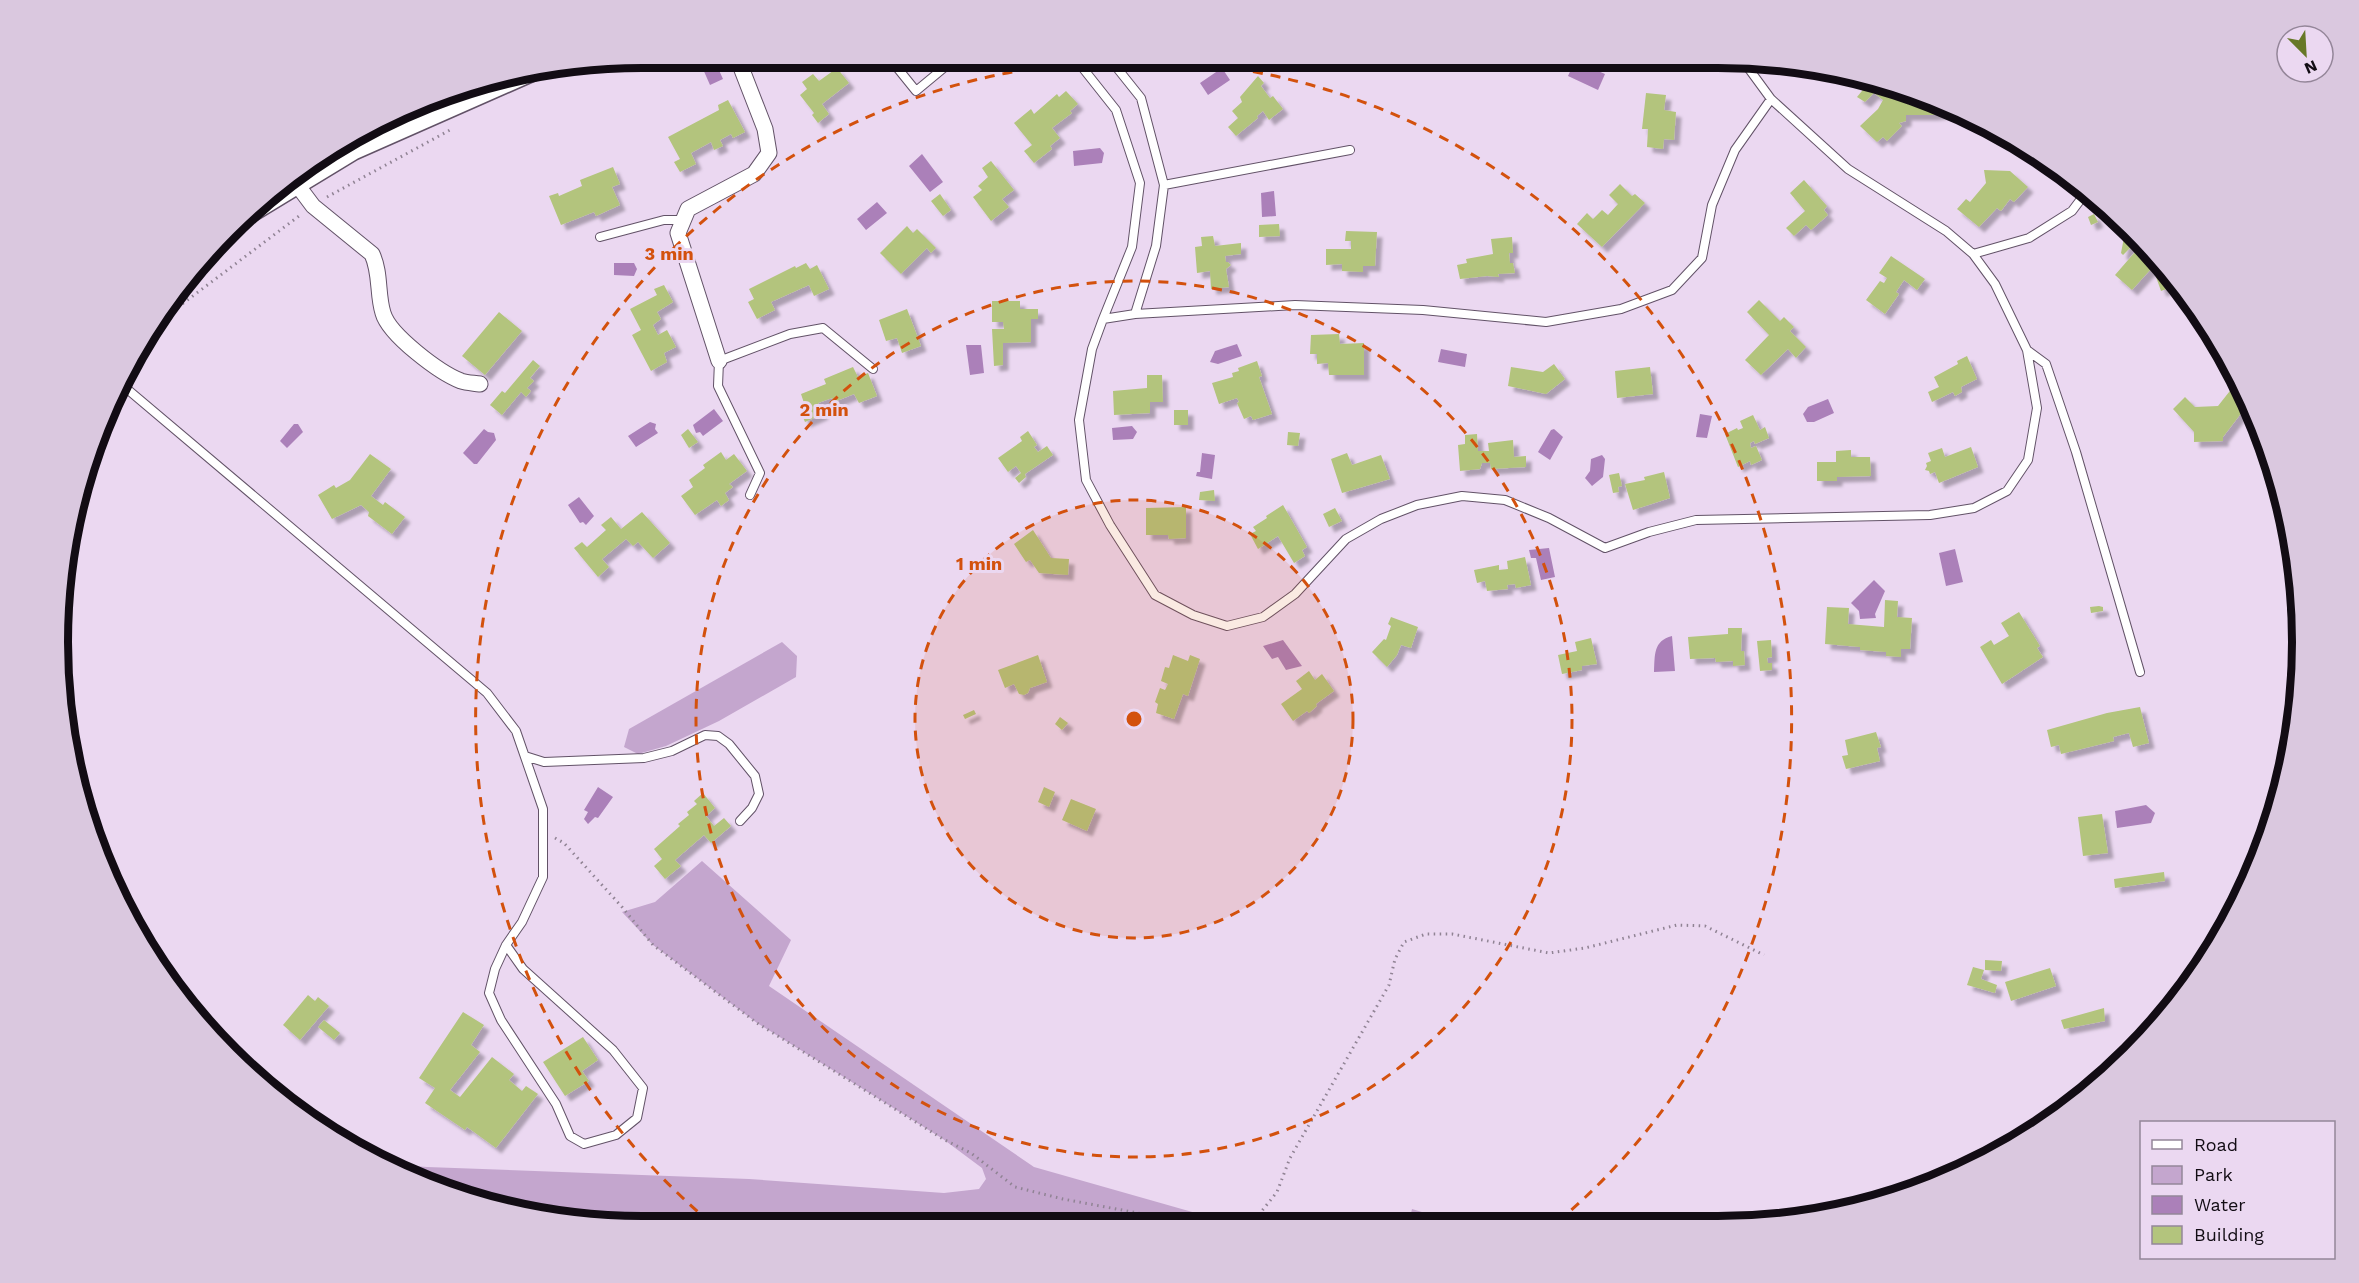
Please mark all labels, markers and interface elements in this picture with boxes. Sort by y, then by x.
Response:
north arrow [2275,24,2335,84]
text: N [2302,56,2320,78]
text: 3 min [644,243,694,264]
text: 2 min [799,399,849,420]
text: 1 min [956,553,1002,574]
centre of rings [1124,709,1144,729]
legend [2140,1121,2335,1259]
text: Road [2194,1134,2238,1155]
text: Park [2194,1164,2233,1185]
text: Water [2194,1194,2246,1215]
text: Building [2194,1224,2264,1245]

